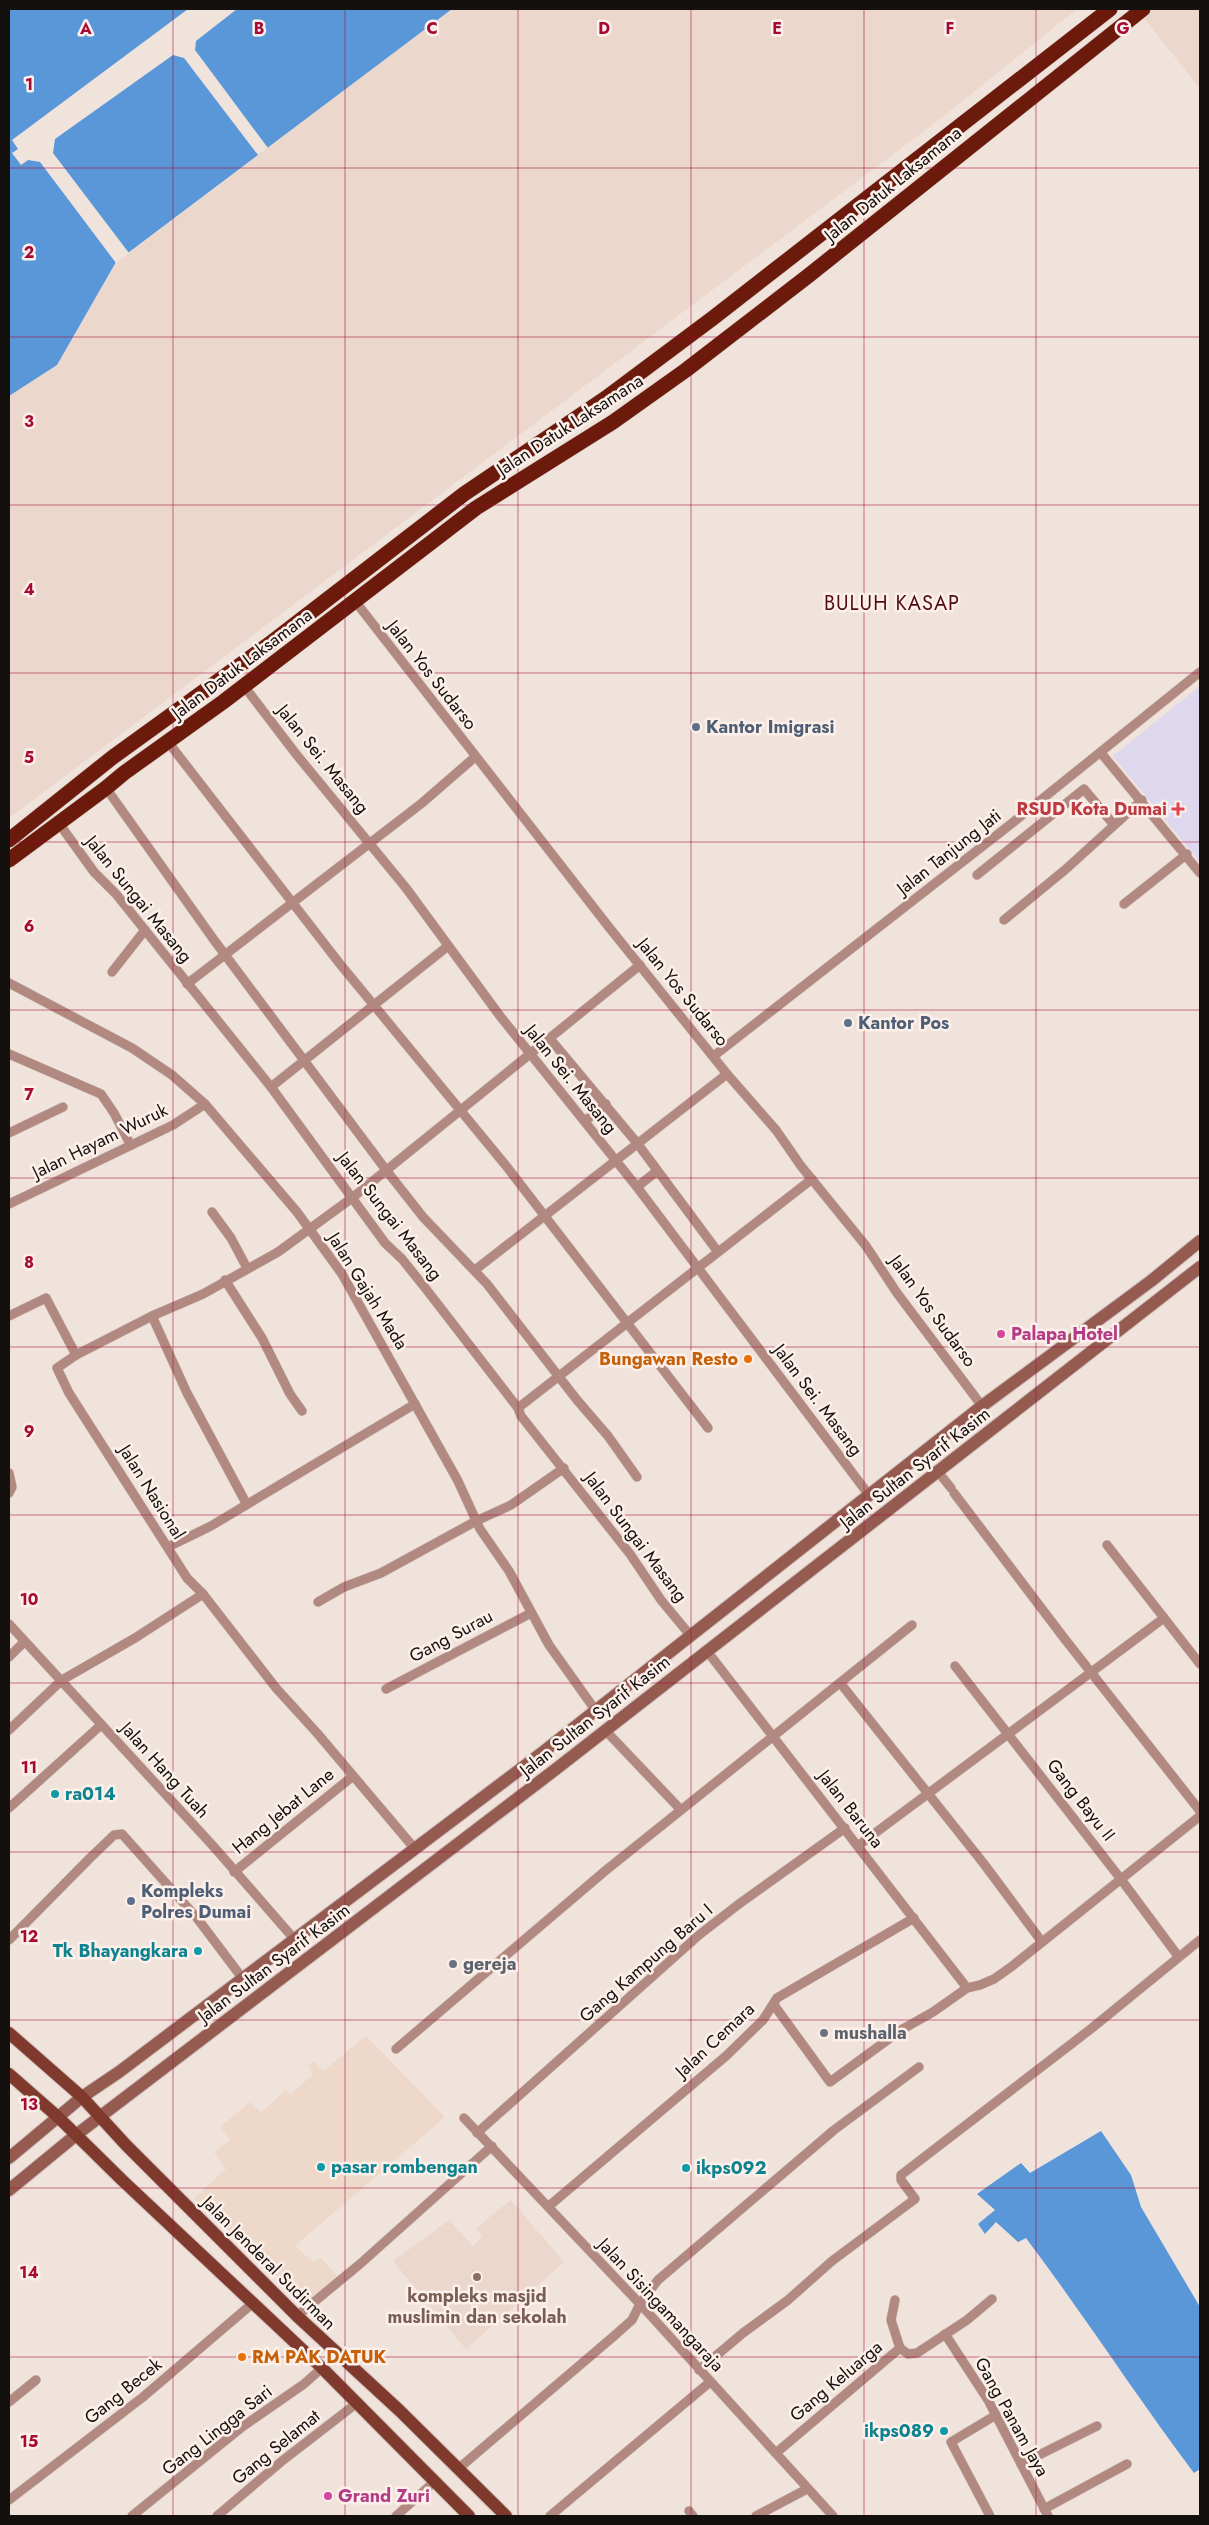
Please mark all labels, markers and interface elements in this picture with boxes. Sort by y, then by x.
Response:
text: A [79,17,92,40]
text: B [254,17,264,40]
text: C [426,17,438,40]
text: D [598,17,610,40]
text: E [772,17,782,40]
text: F [946,17,954,40]
text: G [1116,17,1130,40]
text: 1 [25,73,33,96]
street label: Jalan Datuk Laksamana [817,120,967,249]
text: 2 [24,241,34,264]
street label: Jalan Datuk Laksamana [490,368,648,483]
text: 3 [24,410,34,433]
text: 4 [23,578,35,601]
district label: BULUH KASAP [824,589,960,618]
street label: Jalan Datuk Laksamana [165,602,318,727]
street label: Jalan Yos Sudarso [380,613,483,735]
street label: Jalan Sei. Masang [269,697,375,819]
place label: Kantor Imigrasi [706,714,835,740]
marker: Kantor Imigrasi [690,721,702,733]
text: 5 [24,746,34,769]
place label: RSUD Kota Dumai [1016,796,1167,822]
marker: RSUD Kota Dumai [1171,802,1185,816]
street label: Jalan Tanjung Jati [890,803,1007,902]
street label: Jalan Sungai Masang [78,828,199,968]
text: 6 [24,915,34,938]
street label: Jalan Yos Sudarso [630,931,735,1052]
place label: Kantor Pos [858,1010,949,1036]
street label: Jalan Sei. Masang [517,1017,623,1139]
marker: Kantor Pos [842,1017,854,1029]
text: 7 [24,1083,34,1106]
street label: Jalan Hayam Wuruk [26,1097,172,1186]
street label: Jalan Sungai Masang [330,1144,449,1286]
street label: Jalan Gajah Mada [321,1226,414,1354]
street label: Jalan Yos Sudarso [882,1248,983,1373]
text: 8 [24,1251,34,1274]
place label: Palapa Hotel [1011,1321,1118,1347]
marker: Palapa Hotel [995,1328,1007,1340]
street label: Jalan Sei. Masang [766,1337,869,1461]
place label: Bungawan Resto [599,1346,738,1372]
marker: Bungawan Resto [742,1353,754,1365]
street label: Jalan Sultan Syarif Kasim [833,1401,996,1536]
text: 9 [24,1420,34,1443]
street label: Jalan Nasional [111,1438,191,1544]
street label: Jalan Sungai Masang [577,1465,694,1608]
text: 10 [20,1588,38,1611]
street label: Gang Surau [405,1603,497,1669]
street label: Jalan Sultan Syarif Kasim [513,1649,676,1784]
street label: Jalan Hang Tuah [113,1715,215,1824]
street label: Gang Bayu II [1041,1753,1121,1847]
text: 11 [21,1756,37,1779]
street label: Hang Jebat Lane [227,1762,339,1860]
street label: Jalan Baruna [811,1763,890,1854]
place label: ra014 [65,1781,116,1807]
marker: ra014 [49,1788,61,1800]
place label: Kompleks Polres Dumai [141,1878,251,1925]
marker: Kompleks Polres Dumai [125,1895,137,1907]
street label: Jalan Sultan Syarif Kasim [191,1897,356,2030]
street label: Gang Kampung Baru I [573,1898,719,2028]
text: 12 [20,1925,38,1948]
place label: Tk Bhayangkara [53,1938,188,1964]
marker: Tk Bhayangkara [192,1945,204,1957]
place label: gereja [463,1951,516,1977]
marker: gereja [447,1958,459,1970]
street label: Jalan Cemara [668,1996,760,2085]
place label: mushalla [834,2020,907,2046]
marker: mushalla [818,2027,830,2039]
text: 13 [20,2093,38,2116]
place label: pasar rombengan [331,2154,478,2180]
place label: ikps092 [696,2155,767,2181]
marker: pasar rombengan [315,2161,327,2173]
marker: ikps092 [680,2162,692,2174]
street label: Jalan Jenderal Sudirman [195,2189,342,2336]
street label: Jalan Sisingamangaraja [591,2231,730,2378]
text: 14 [19,2261,39,2284]
marker: kompleks masjid muslimin dan sekolah [471,2271,483,2283]
place label: kompleks masjid muslimin dan sekolah [387,2283,567,2330]
street label: Gang Keluarga [784,2335,888,2427]
place label: RM PAK DATUK [252,2344,387,2370]
marker: RM PAK DATUK [236,2351,248,2363]
street label: Gang Becek [79,2352,167,2430]
street label: Gang Panam Jaya [968,2353,1056,2481]
street label: Gang Lingga Sari [156,2379,278,2481]
street label: Gang Selamat [226,2403,326,2491]
place label: ikps089 [864,2418,934,2444]
marker: ikps089 [938,2425,950,2437]
text: 15 [20,2430,38,2453]
place label: Grand Zuri [338,2483,430,2509]
marker: Grand Zuri [322,2490,334,2502]

